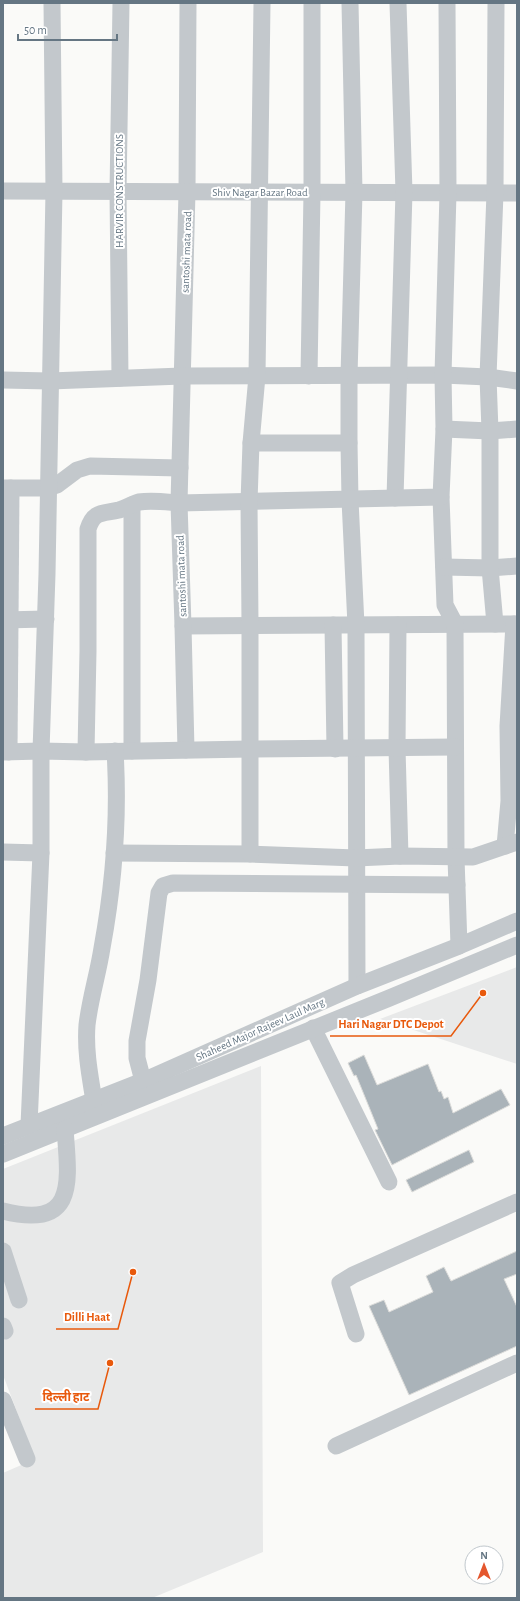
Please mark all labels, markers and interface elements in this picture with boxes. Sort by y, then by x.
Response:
scale bar [18,16,117,42]
text: 50 m [24,24,47,36]
street label: HARVIR CONSTRUCTIONS [114,134,125,248]
street label: Shiv Nagar Bazar Road [212,187,308,198]
street label: santoshi mata road [180,211,193,293]
street label: santoshi mata road [175,535,188,617]
street label: Shaheed Major Rajeev Laul Marg [194,996,327,1063]
callout: Hari Nagar DTC Depot [330,1012,451,1036]
text: Hari Nagar DTC Depot [338,1018,444,1030]
callout: Dilli Haat [56,1305,118,1329]
text: Dilli Haat [64,1311,110,1323]
callout: दिल्ली हाट [35,1385,98,1409]
text: दिल्ली हाट [42,1389,90,1404]
north arrow [464,1545,504,1585]
text: N [480,1550,488,1561]

